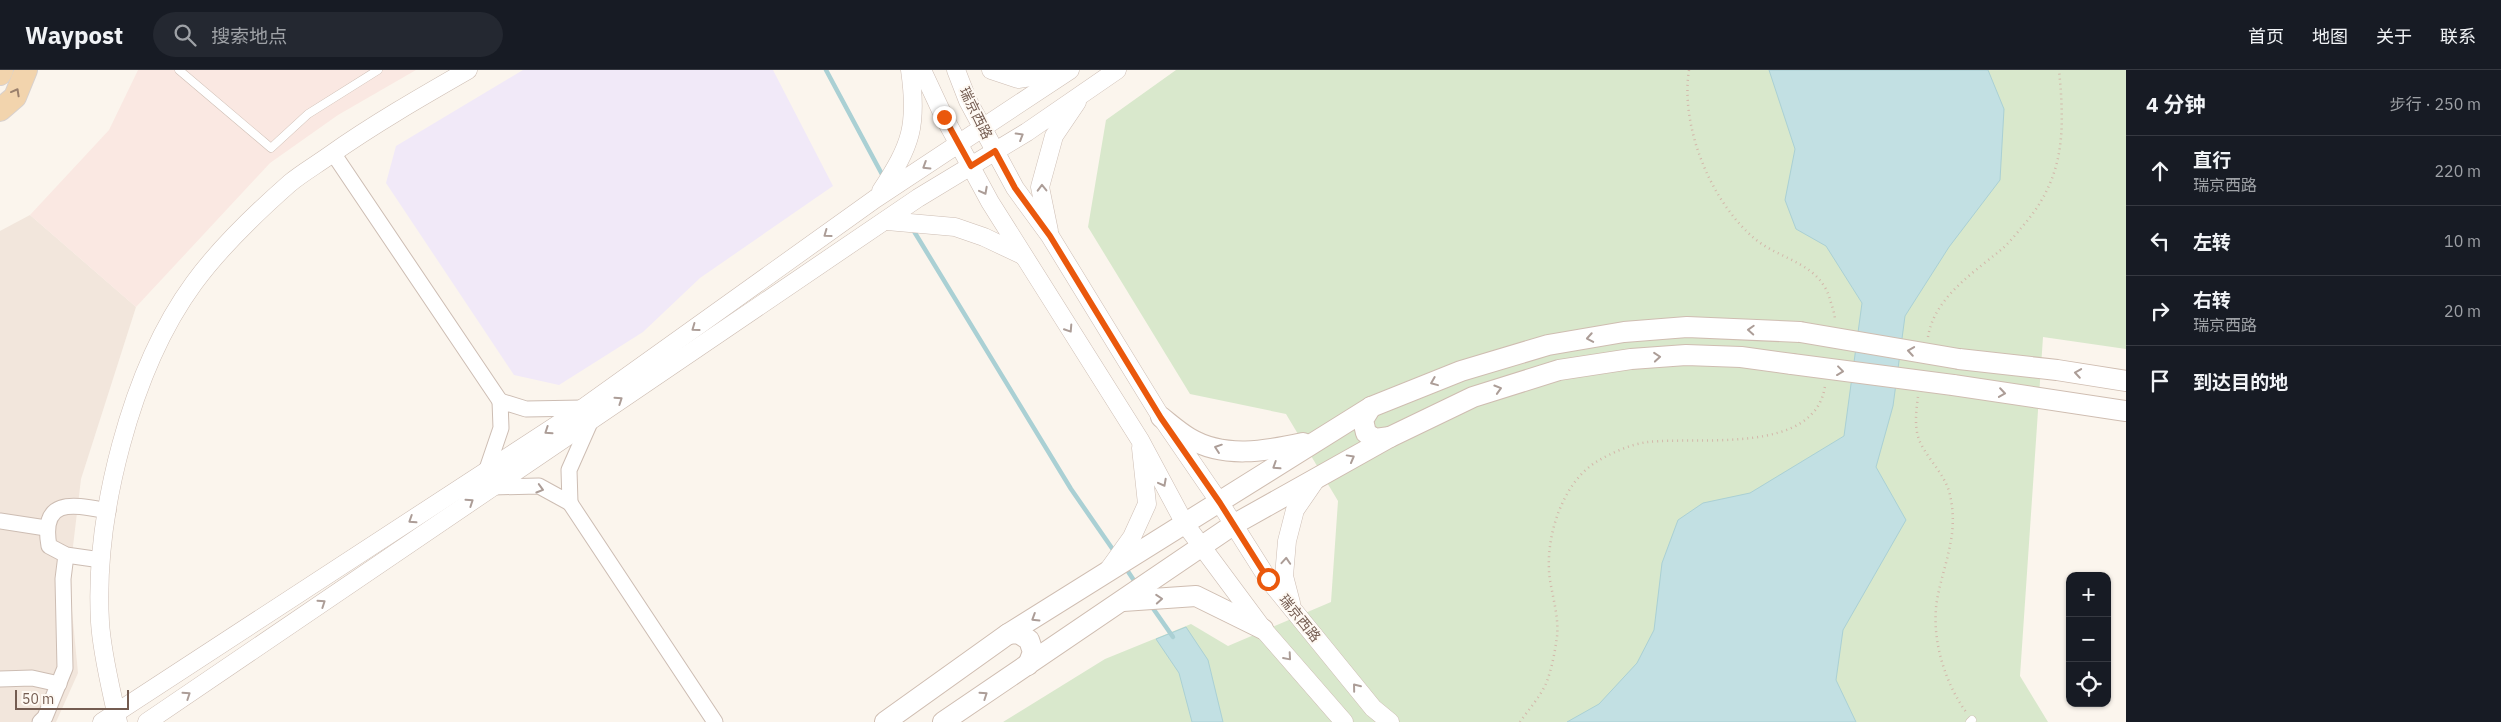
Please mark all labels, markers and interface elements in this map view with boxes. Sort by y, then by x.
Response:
search box [153,12,503,57]
text: Waypost [25,19,123,51]
icon: search [171,21,199,49]
text: 搜索地点 [211,24,287,48]
text: 首页 [2248,25,2284,48]
text: 地图 [2312,25,2348,48]
text: 关于 [2376,25,2412,48]
text: 联系 [2440,25,2476,48]
street label: 瑞京西路 [956,84,996,142]
one-way arrow [10,89,20,98]
text: 4 分钟 [2146,90,2206,118]
text: 步行 · 250 m [2390,94,2481,114]
route end [933,106,956,129]
one-way arrow [1014,133,1023,143]
text: 直行 [2193,148,2231,172]
icon: ahead [2146,157,2174,185]
one-way arrow [922,160,931,169]
text: 220 m [2434,161,2481,181]
text: 瑞京西路 [2193,175,2257,195]
one-way arrow [1037,184,1047,192]
one-way arrow [978,186,988,195]
one-way arrow [824,227,833,237]
icon: left [2146,227,2174,255]
text: 左转 [2193,230,2231,254]
text: 10 m [2444,231,2481,251]
text: 右转 [2193,288,2231,312]
icon: right [2146,297,2174,325]
text: 20 m [2444,301,2481,321]
text: 瑞京西路 [2193,315,2257,335]
one-way arrow [691,322,701,331]
one-way arrow [1063,324,1072,333]
one-way arrow [1747,324,1755,335]
one-way arrow [1585,332,1594,342]
one-way arrow [1907,346,1915,356]
one-way arrow [1653,352,1661,363]
one-way arrow [1836,365,1844,376]
icon: arrive [2146,367,2174,395]
one-way arrow [2073,368,2081,379]
text: 到达目的地 [2193,370,2288,394]
one-way arrow [1430,376,1439,386]
one-way arrow [1494,385,1502,395]
one-way arrow [1997,387,2006,397]
one-way arrow [613,397,623,406]
one-way arrow [544,425,553,435]
one-way arrow [1214,444,1222,454]
one-way arrow [1346,454,1355,464]
one-way arrow [1272,460,1281,470]
one-way arrow [1157,478,1167,487]
one-way arrow [535,483,544,493]
one-way arrow [465,499,474,508]
one-way arrow [408,514,417,524]
one-way arrow [1280,556,1291,564]
route start [1257,568,1280,591]
map controls [2066,572,2111,707]
button: + [2066,572,2111,617]
street label: 瑞京西路 [1275,591,1325,645]
one-way arrow [1156,593,1164,604]
one-way arrow [316,600,325,609]
one-way arrow [1031,611,1040,621]
button: − [2066,617,2111,662]
one-way arrow [1282,652,1291,661]
button: locate [2066,662,2111,707]
one-way arrow [1353,684,1361,693]
scale bar [15,687,129,710]
text: 50 m [22,690,54,708]
one-way arrow [182,692,191,701]
one-way arrow [978,692,987,701]

